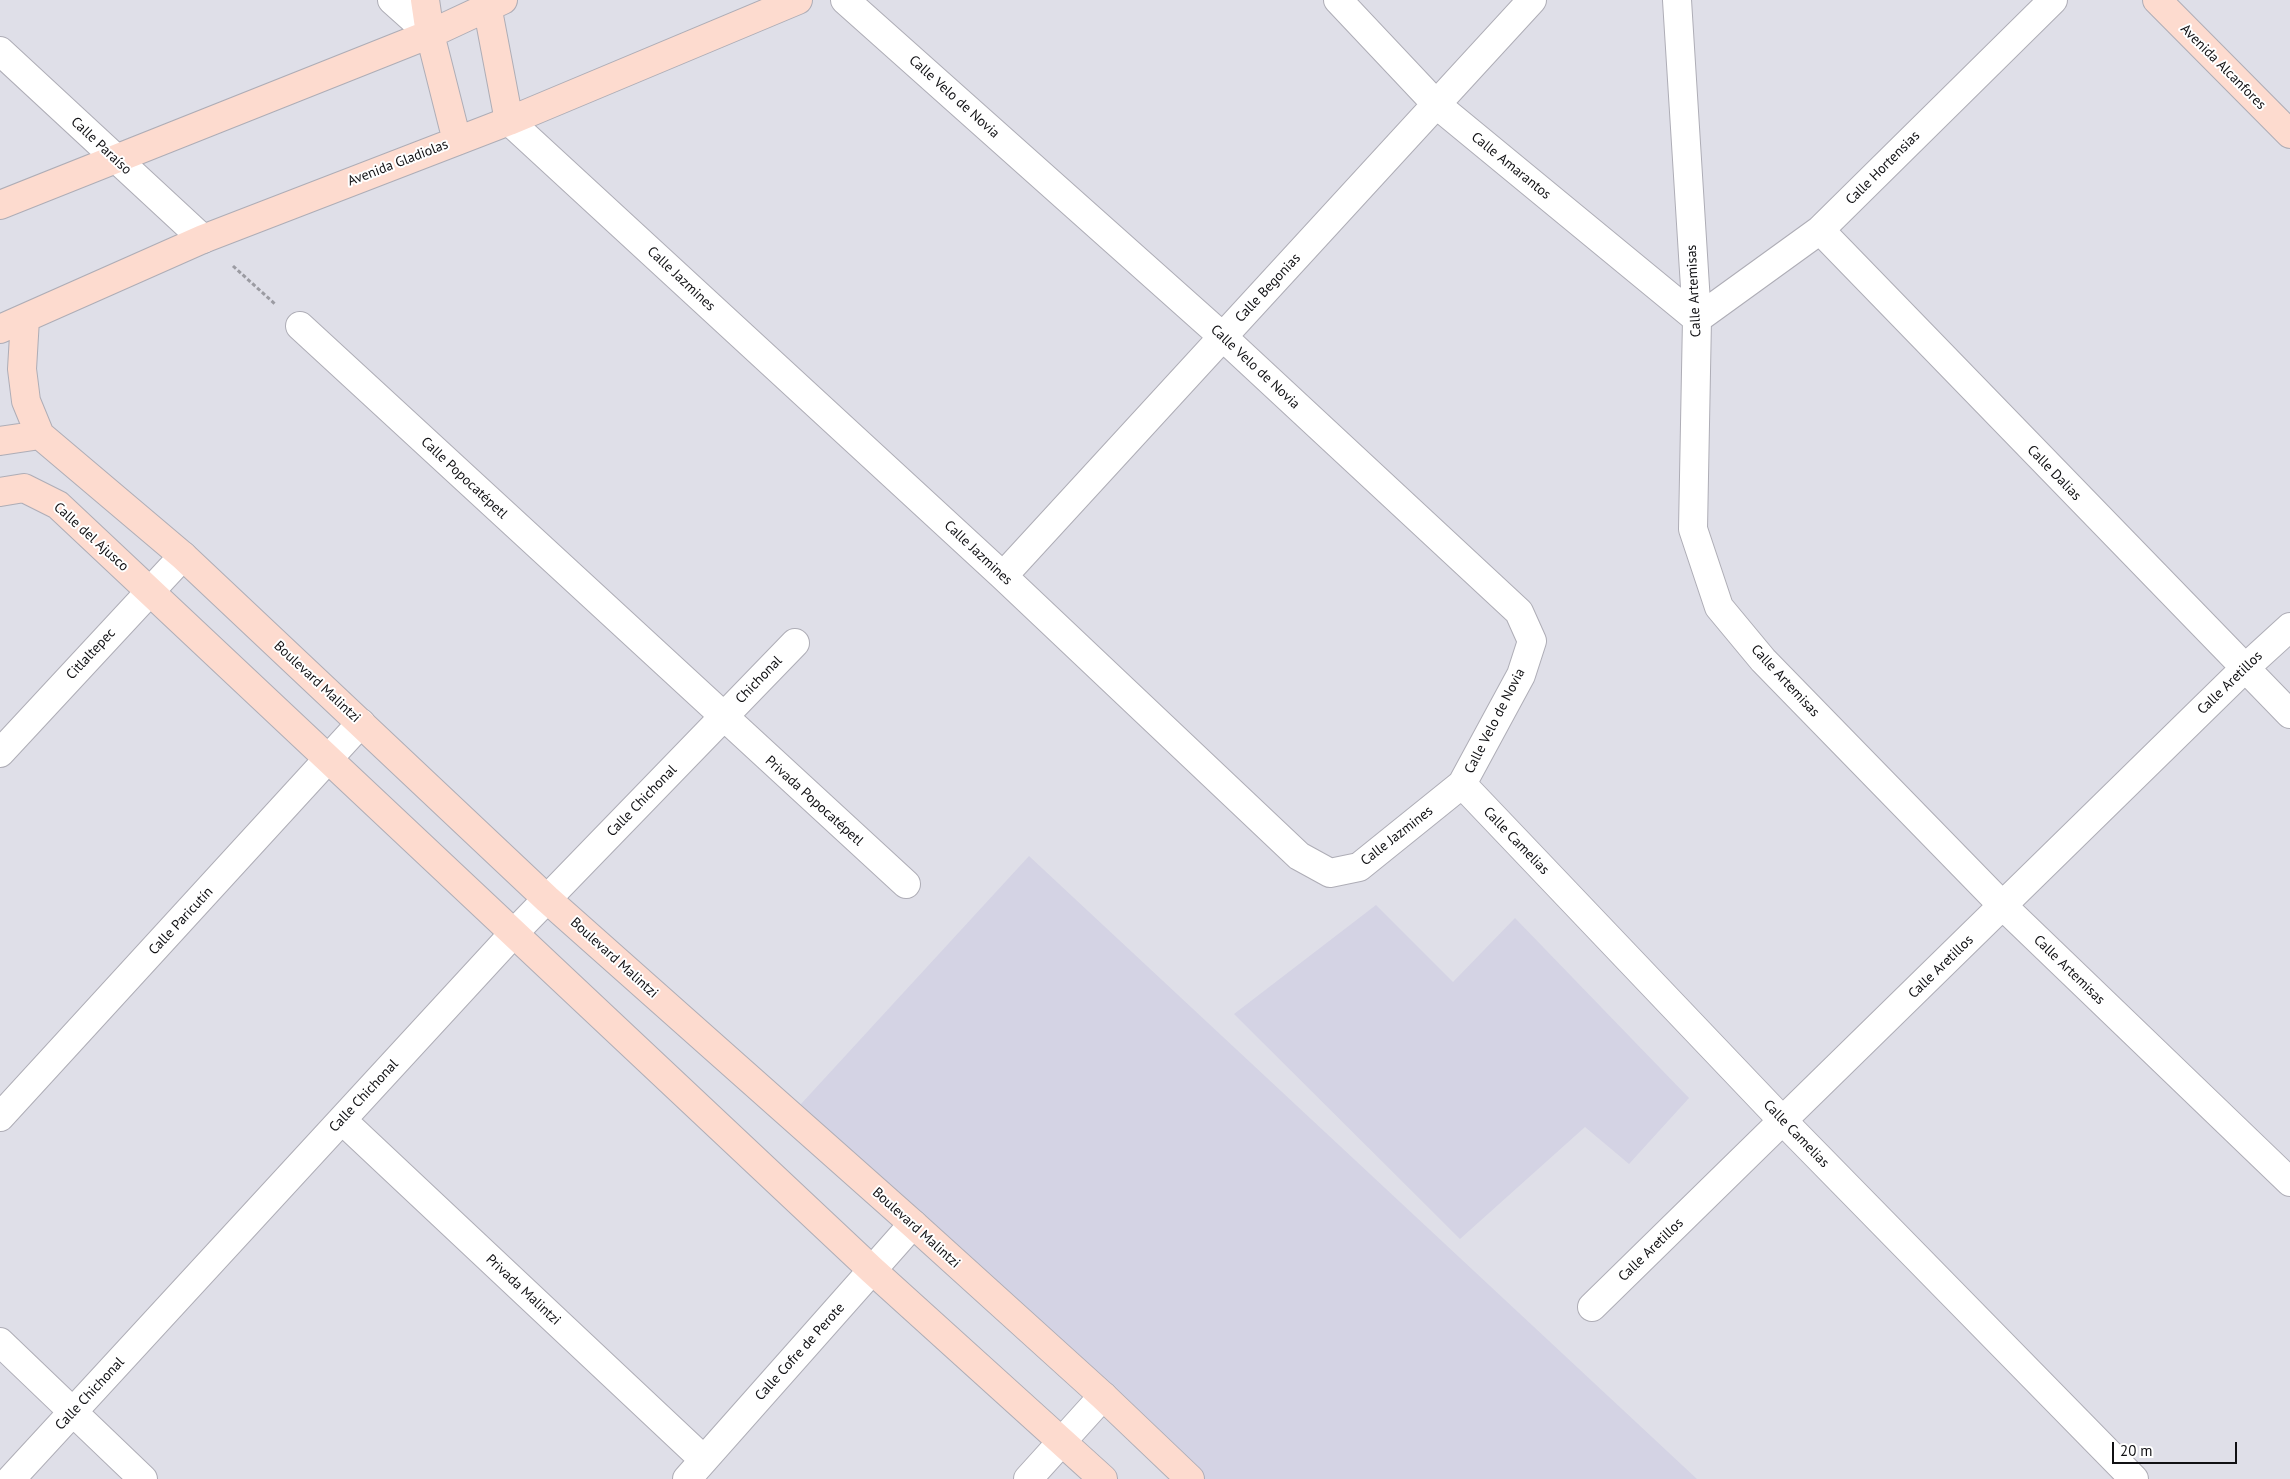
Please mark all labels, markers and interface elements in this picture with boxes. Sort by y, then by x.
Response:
street label: Avenida Alcanfores [2177,21,2269,113]
street label: Calle Velo de Novia [905,52,1003,142]
street label: Calle Paraíso [67,114,135,178]
street label: Calle Hortensias [1843,128,1923,208]
street label: Calle Amarantos [1468,129,1554,203]
street label: Avenida Gladiolas [345,136,451,190]
street label: Calle Jazmines [644,243,718,315]
street label: Calle Artemisas [1683,244,1705,338]
street label: Calle Begonias [1232,250,1304,326]
street label: Calle Velo de Novia [1207,321,1303,413]
street label: Calle Popocatépetl [417,434,511,522]
street label: Calle Dalias [2023,442,2085,504]
street label: Calle del Ajusco [50,499,132,575]
street label: Calle Jazmines [941,517,1015,589]
street label: Citlaltepec [63,625,119,683]
street label: Boulevard Malintzi [270,638,364,726]
street label: Calle Artemisas [1747,641,1823,721]
street label: Calle Aretillos [2194,648,2266,718]
street label: Chichonal [732,653,786,707]
street label: Calle Velo de Novia [1461,666,1529,776]
street label: Privada Popocatépetl [762,753,866,849]
street label: Calle Chichonal [604,762,680,840]
street label: Calle Jazmines [1358,803,1436,869]
street label: Calle Camelias [1480,804,1552,878]
street label: Calle Paricutín [145,884,217,958]
street label: Boulevard Malintzi [567,914,661,1002]
street label: Calle Aretillos [1905,932,1977,1002]
street label: Calle Artemisas [2030,932,2108,1008]
street label: Calle Chichonal [326,1056,402,1136]
street label: Calle Camelias [1760,1097,1832,1171]
street label: Boulevard Malintzi [869,1184,963,1272]
street label: Calle Aretillos [1615,1215,1687,1285]
street label: Privada Malintzi [482,1251,564,1329]
street label: Calle Cofre de Perote [752,1300,848,1404]
street label: Calle Chichonal [52,1354,128,1434]
scale bar [2115,1432,2240,1464]
text: 20 m [2120,1441,2153,1460]

